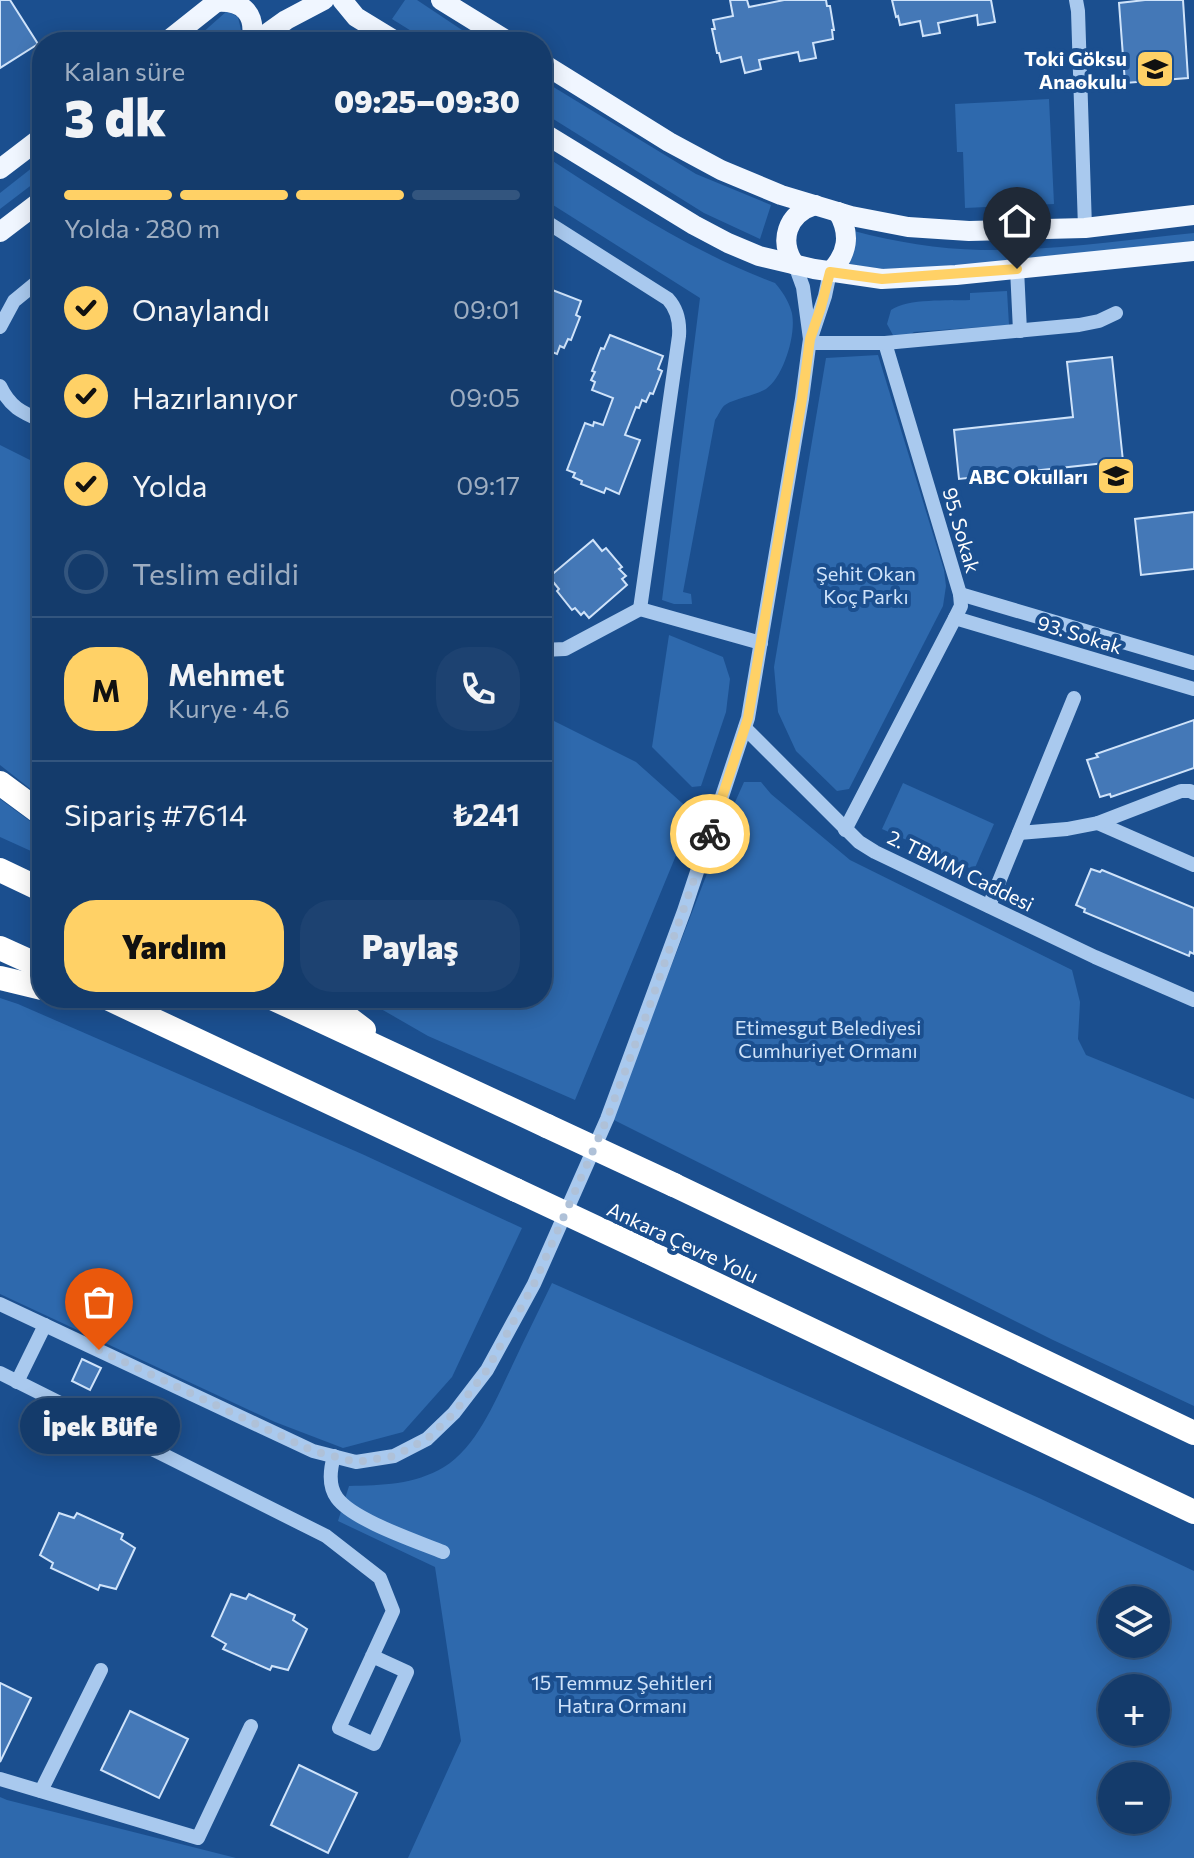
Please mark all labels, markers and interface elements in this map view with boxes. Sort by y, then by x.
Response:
place label: Toki Göksu Anaokulu [1024,46,1127,93]
school or university icon: Toki Göksu Anaokulu [1134,48,1176,90]
text: Kalan süre [64,55,185,86]
text: 09:25–09:30 [334,82,520,119]
text: 3 dk [64,84,166,148]
pin [983,187,1051,269]
icon: home [995,199,1039,243]
text: Yolda · 280 m [64,212,220,243]
icon: check [64,286,108,330]
text: Onaylandı [132,290,270,327]
text: 09:01 [453,293,520,324]
icon: check [64,374,108,418]
text: Hazırlanıyor [132,378,298,415]
text: 09:05 [449,381,520,412]
school or university icon: ABC Okulları [1095,455,1137,497]
icon: check [64,462,108,506]
place label: ABC Okulları [968,464,1088,488]
text: Yolda [132,466,207,503]
text: 09:17 [456,469,520,500]
street label: 95. Sokak [938,485,986,576]
text: Teslim edildi [132,554,299,591]
park label: Şehit Okan Koç Parkı [816,561,916,608]
street label: 93. Sokak [1035,610,1126,658]
button: phone [436,647,520,731]
text: Mehmet [168,655,284,692]
text: M [92,671,120,708]
text: Kurye · 4.6 [168,692,290,723]
courier [670,794,750,874]
text: Sipariş #7614 [64,795,247,832]
text: ₺241 [452,795,520,832]
icon: bike [688,812,732,856]
street label: 2. TBMM Caddesi [884,824,1038,916]
button: Yardım [64,900,284,992]
button: Paylaş [300,900,520,992]
park label: Etimesgut Belediyesi Cumhuriyet Ormanı [735,1015,921,1062]
street label: Ankara Çevre Yolu [603,1196,763,1288]
pin [65,1268,133,1350]
icon: bag [77,1280,121,1324]
callout: İpek Büfe [19,1398,179,1454]
text: İpek Büfe [43,1410,157,1441]
map controls [1098,1586,1170,1834]
button: layers [1098,1586,1170,1658]
park label: 15 Temmuz Şehitleri Hatıra Ormanı [531,1670,713,1717]
button: + [1098,1674,1170,1746]
button: − [1098,1762,1170,1834]

